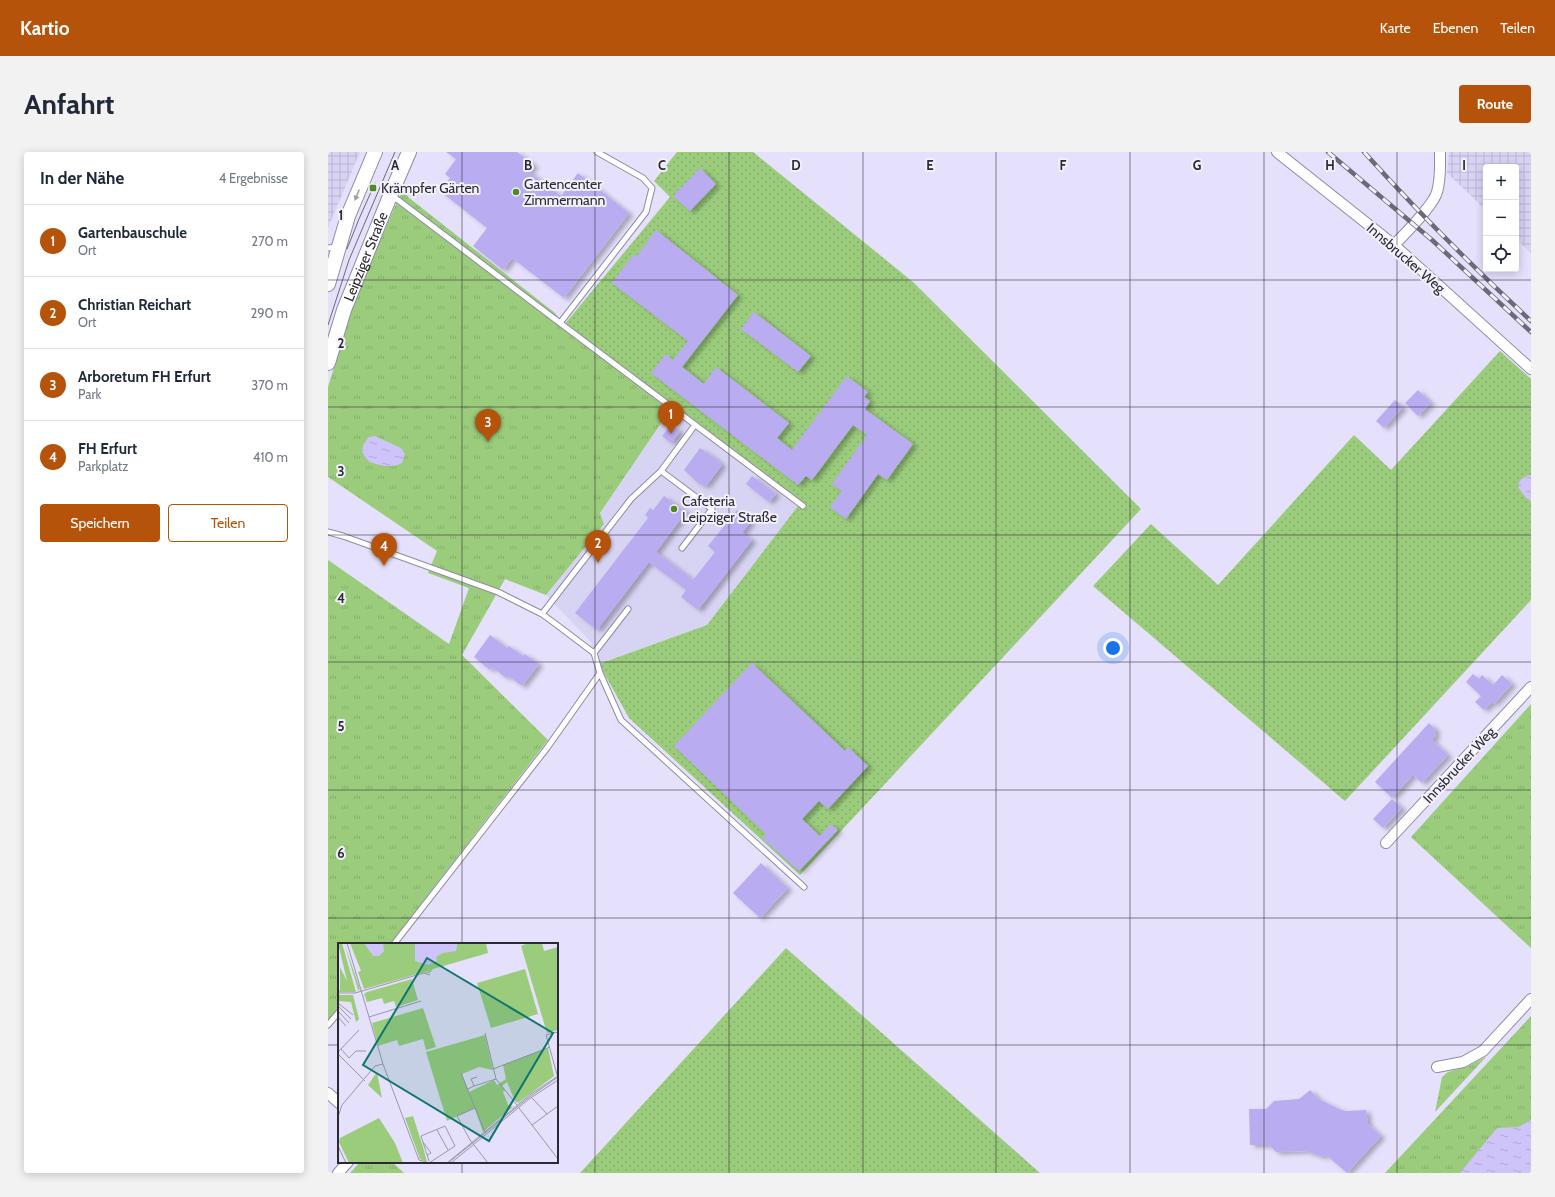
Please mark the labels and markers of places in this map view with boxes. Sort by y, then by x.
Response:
place label: Gartencenter Zimmermann [524,175,606,209]
place label: Krämpfer Gärten [381,179,480,197]
marker: Krämpfer Gärten [368,183,378,193]
marker: Gartencenter Zimmermann [511,187,521,197]
pin: 1 [658,401,684,434]
pin: 3 [475,409,501,442]
place label: Cafeteria Leipziger Straße [682,492,777,526]
marker: Cafeteria Leipziger Straße [669,504,679,514]
pin: 2 [585,530,611,563]
pin: 4 [371,533,397,566]

